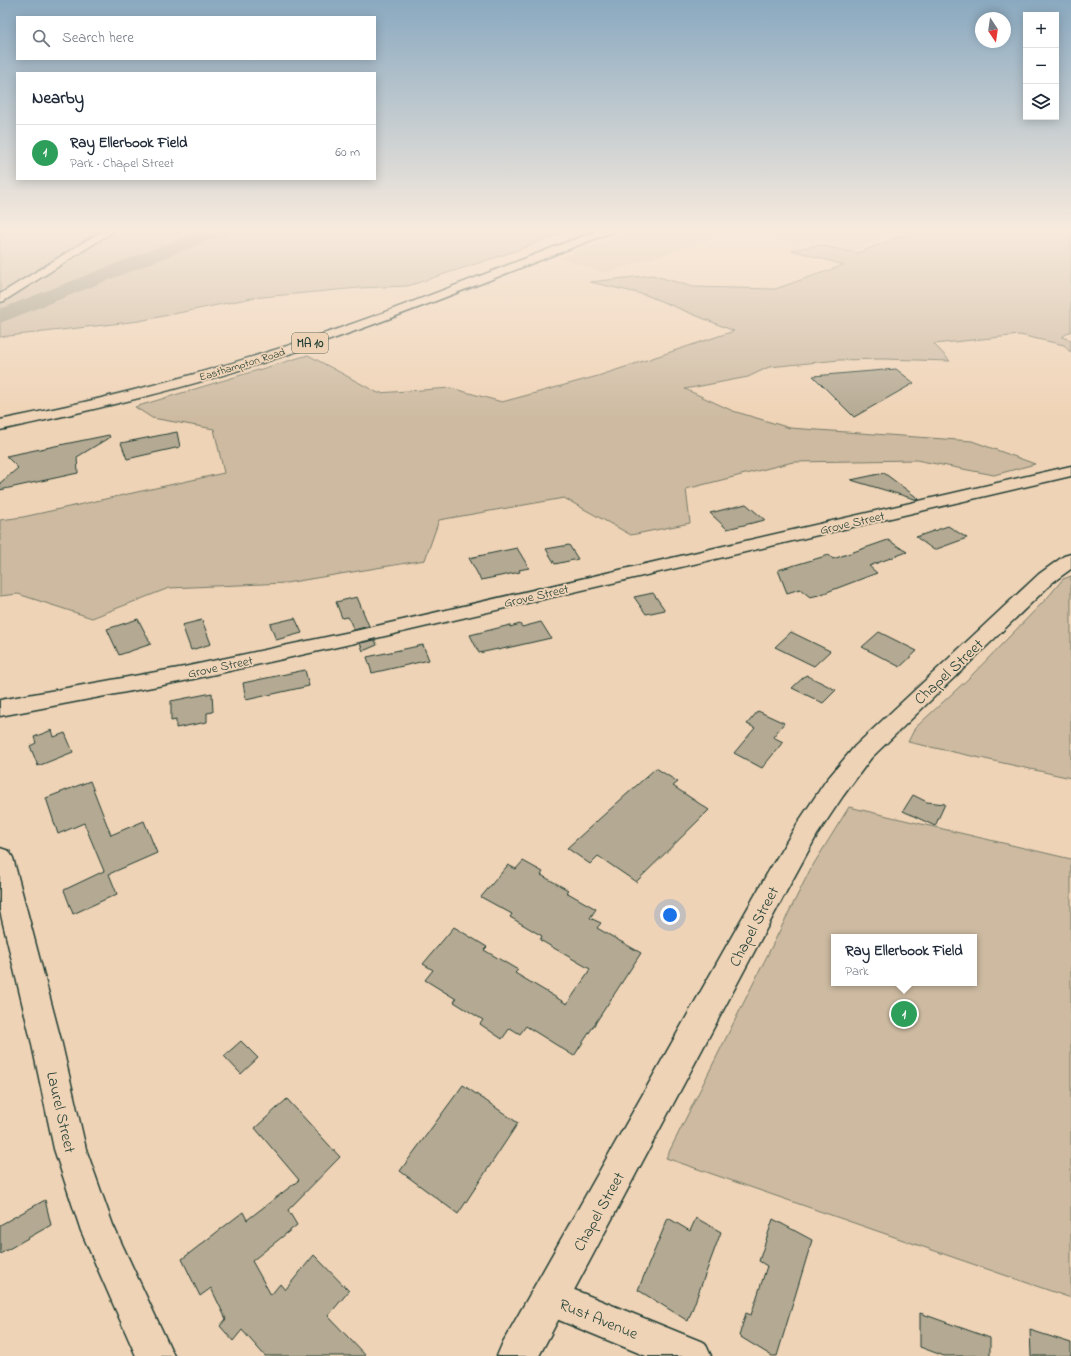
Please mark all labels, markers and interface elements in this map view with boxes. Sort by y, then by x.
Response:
north arrow [975,12,1011,48]
map controls [1023,12,1059,120]
button: + [1023,12,1059,48]
search box [16,16,376,60]
icon: search [30,27,52,49]
text: Search here [62,27,134,49]
button: − [1023,48,1059,84]
button: layers [1023,84,1059,120]
text: Nearby [32,86,84,111]
text: Ray Ellerbook Field [70,132,187,154]
text: 1 [43,143,47,162]
text: 60 m [335,143,360,162]
text: Park · Chapel Street [70,154,174,173]
road number: MA 10 [292,333,328,353]
street label: Easthampton Road [197,344,287,386]
street label: Grove Street [818,507,887,540]
street label: Grove Street [502,580,571,613]
street label: Chapel Street [909,633,990,711]
street label: Grove Street [186,651,255,684]
street label: Chapel Street [724,882,786,971]
your location [660,905,680,925]
popup [831,934,977,986]
text: Ray Ellerbook Field [845,940,963,962]
text: Park [845,962,869,981]
pin: 1 [891,999,917,1029]
street label: Laurel Street [39,1069,81,1156]
street label: Chapel Street [568,1167,632,1256]
street label: Rust Avenue [555,1293,642,1347]

